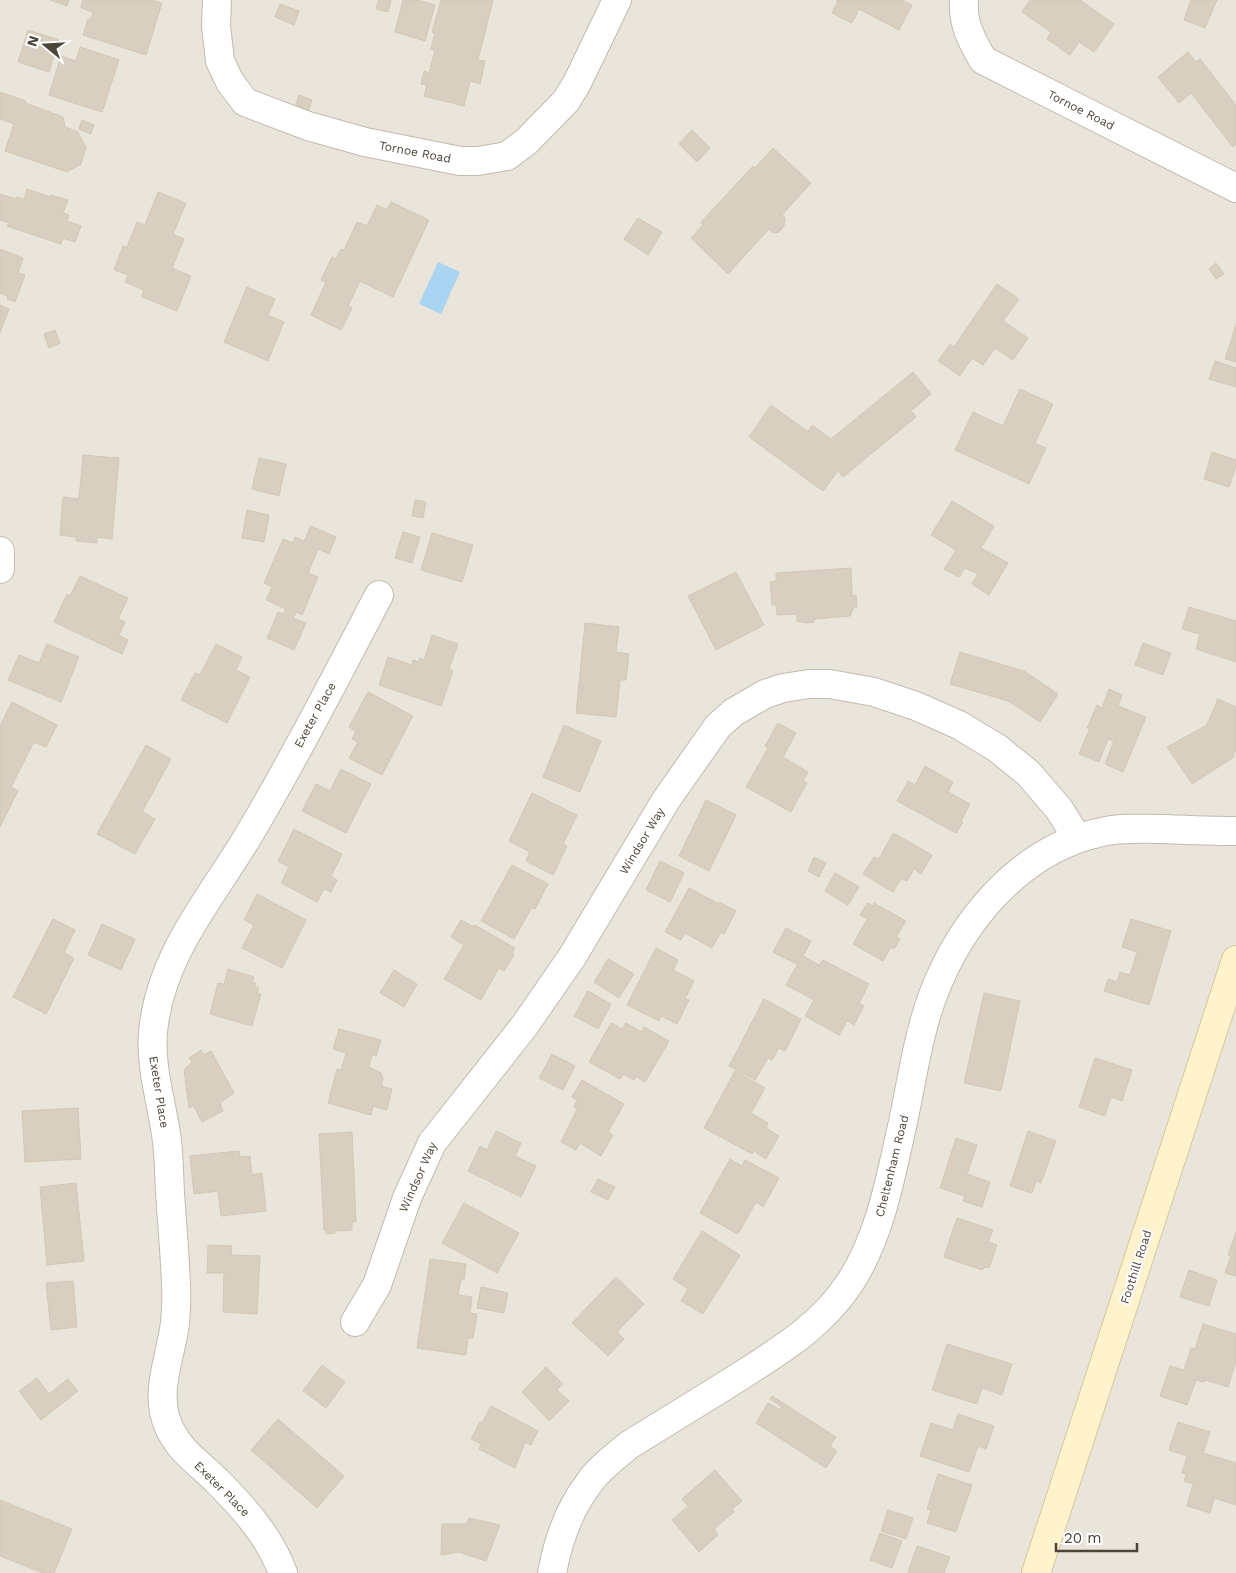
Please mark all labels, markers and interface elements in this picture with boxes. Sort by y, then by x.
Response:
north arrow [20,20,70,70]
text: N [23,34,42,48]
street label: Tornoe Road [1045,87,1117,133]
street label: Tornoe Road [378,138,452,166]
street label: Exeter Place [291,680,339,750]
street label: Windsor Way [617,804,668,877]
street label: Exeter Place [146,1055,172,1129]
street label: Cheltenham Road [873,1114,911,1218]
street label: Windsor Way [396,1139,440,1214]
street label: Foothill Road [1117,1228,1155,1306]
street label: Exeter Place [191,1458,253,1520]
scale bar [1056,1520,1137,1552]
text: 20 m [1064,1529,1102,1547]

